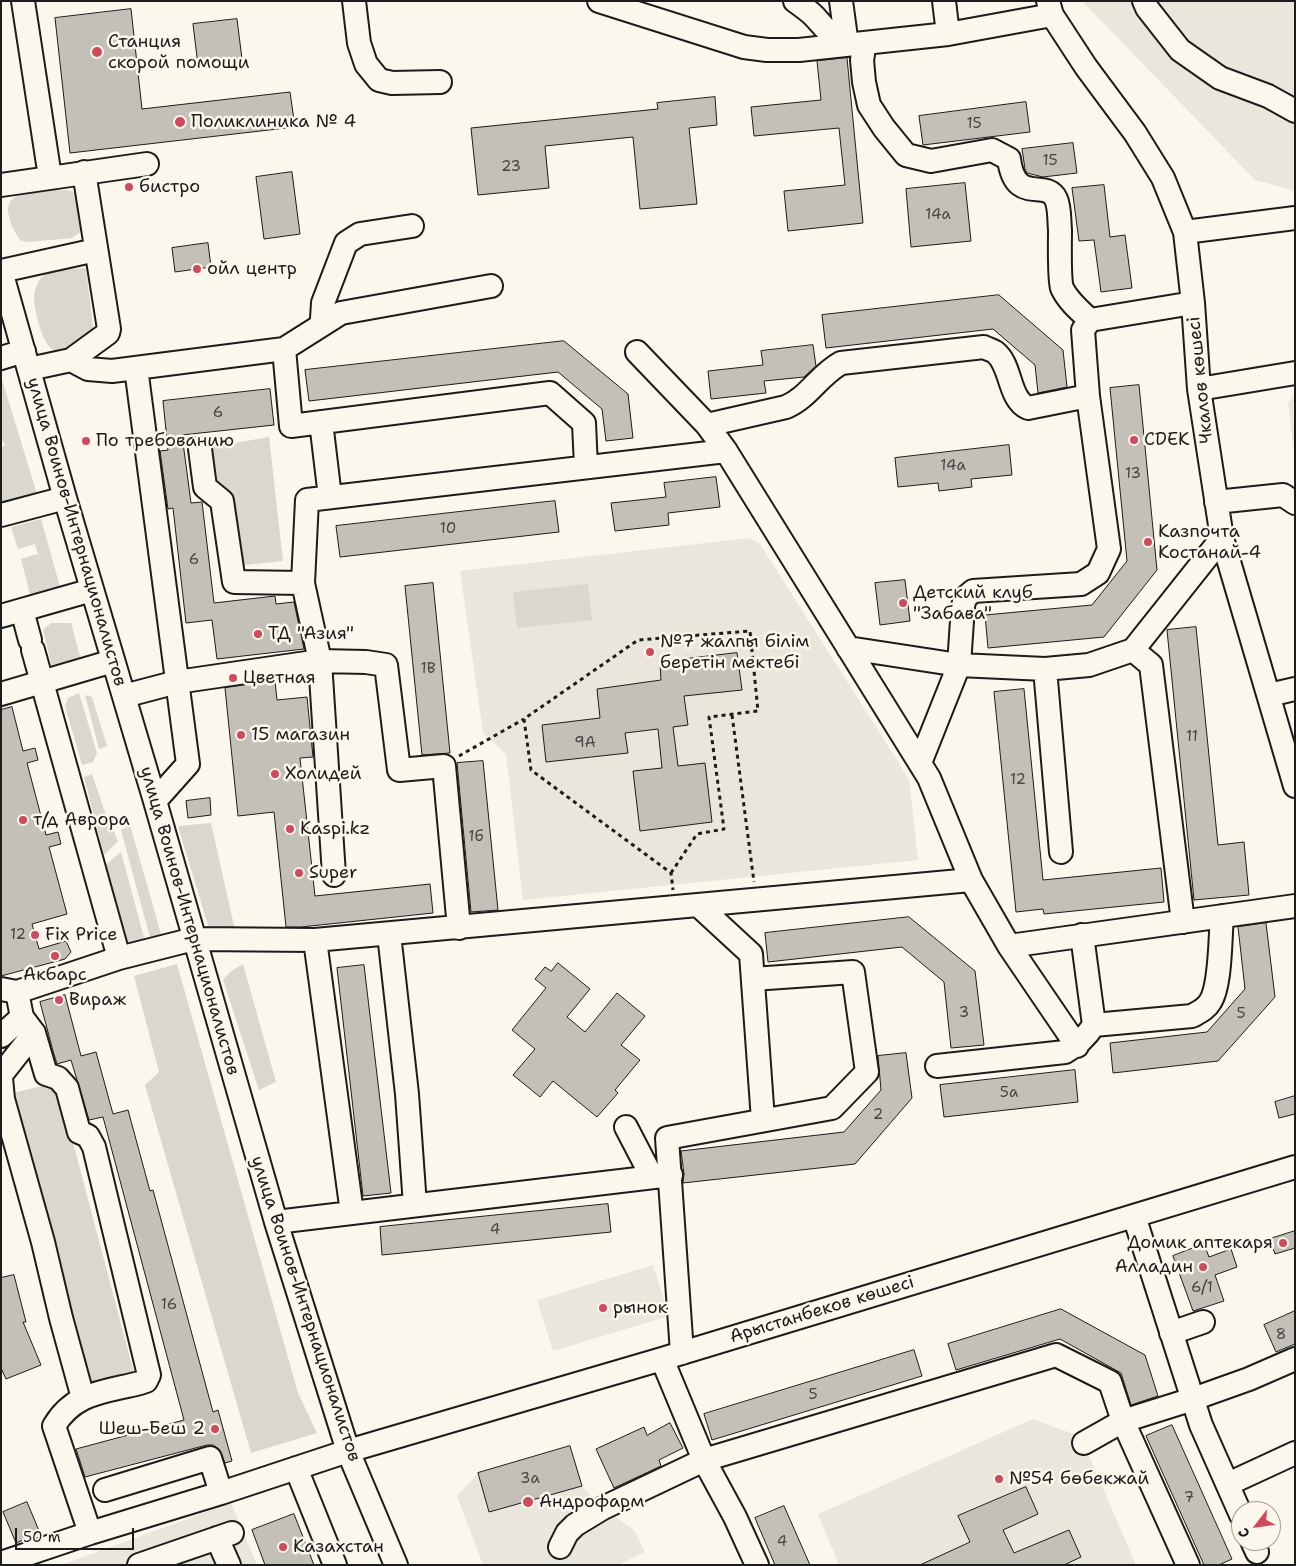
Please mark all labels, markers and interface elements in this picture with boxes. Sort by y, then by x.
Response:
place label: Станция скорой помощи [108,31,249,74]
marker: Станция скорой помощи [90,45,104,59]
place label: Поликлиника № 4 [191,111,356,133]
marker: Поликлиника № 4 [173,115,187,129]
house number: 15 [966,115,982,133]
house number: 15 [1042,152,1058,170]
house number: 23 [501,158,521,176]
place label: бистро [139,176,200,198]
marker: бистро [123,181,135,193]
house number: 14а [925,206,951,224]
place label: ойл центр [207,258,297,280]
marker: ойл центр [191,263,203,275]
street label: Чкалов көшесі [1184,315,1218,445]
street label: улица Воинов-Интернационалистов [22,375,130,689]
house number: 6 [213,404,223,422]
place label: CDEK [1144,429,1190,451]
place label: По требованию [96,430,234,452]
marker: CDEK [1128,434,1140,446]
marker: По требованию [80,435,92,447]
house number: 14а [940,457,966,475]
house number: 13 [1125,465,1141,483]
house number: 10 [440,520,456,538]
place label: Казпочта Костанай-4 [1158,521,1261,564]
marker: Казпочта Костанай-4 [1142,536,1154,548]
house number: 6 [189,551,199,569]
place label: Детский клуб "Забава" [913,582,1033,624]
marker: Детский клуб "Забава" [897,597,909,609]
place label: ТД "Азия" [268,623,354,645]
marker: ТД "Азия" [252,628,264,640]
place label: №7 жалпы білім беретін мектебі [660,631,809,674]
marker: №7 жалпы білім беретін мектебі [644,646,656,658]
house number: 1В [420,660,436,678]
place label: Цветная [243,667,316,689]
marker: Цветная [227,672,239,684]
place label: 15 магазин [251,724,350,746]
house number: 11 [1186,728,1198,746]
marker: 15 магазин [235,729,247,741]
house number: 9А [574,734,596,752]
place label: Холидей [285,763,361,785]
street label: улица Воинов-Интернационалистов [135,764,243,1078]
marker: Холидей [269,768,281,780]
house number: 12 [1010,771,1026,789]
place label: т/д Аврора [33,809,130,831]
marker: т/д Аврора [17,814,29,826]
place label: Kaspi.kz [300,818,370,840]
marker: Kaspi.kz [284,823,296,835]
house number: 1б [468,828,484,846]
place label: Super [309,862,357,884]
marker: Super [293,867,305,879]
place label: Fix Price [45,924,117,946]
house number: 12 [10,926,26,944]
marker: Fix Price [29,929,41,941]
marker: Акбарс [49,950,61,962]
place label: Акбарс [23,964,87,986]
place label: Вираж [69,989,126,1011]
marker: Вираж [53,994,65,1006]
house number: 3 [959,1004,969,1022]
house number: 5 [1236,1005,1246,1023]
house number: 5а [1000,1084,1018,1102]
house number: 2 [873,1106,883,1124]
street label: улица Воинов-Интернационалистов [245,1153,365,1465]
house number: 4 [490,1221,500,1239]
place label: Домик аптекаря [1127,1232,1273,1254]
marker: Домик аптекаря [1277,1237,1289,1249]
place label: Алладин [1115,1256,1193,1278]
marker: Алладин [1197,1261,1209,1273]
street label: Арыстанбеков көшесі [727,1272,917,1348]
house number: 6/1 [1191,1279,1213,1297]
house number: 16 [161,1296,177,1314]
place label: рынок [613,1297,667,1319]
marker: рынок [597,1302,609,1314]
house number: 8 [1276,1326,1286,1344]
house number: 5 [808,1386,818,1404]
place label: Шеш-Беш 2 [99,1418,205,1440]
marker: Шеш-Беш 2 [209,1423,221,1435]
place label: №54 бөбекжай [1009,1468,1149,1490]
house number: 3а [520,1470,540,1488]
marker: №54 бөбекжай [993,1473,1005,1485]
house number: 7 [1184,1489,1194,1507]
place label: Андрофарм [539,1491,644,1513]
marker: Андрофарм [521,1495,535,1509]
north arrow [1231,1501,1281,1551]
scale bar [18,1518,136,1550]
text: С [1234,1525,1254,1541]
text: 50 m [23,1527,61,1547]
house number: 4 [777,1533,787,1551]
place label: Казахстан [293,1536,384,1558]
marker: Казахстан [277,1541,289,1553]

